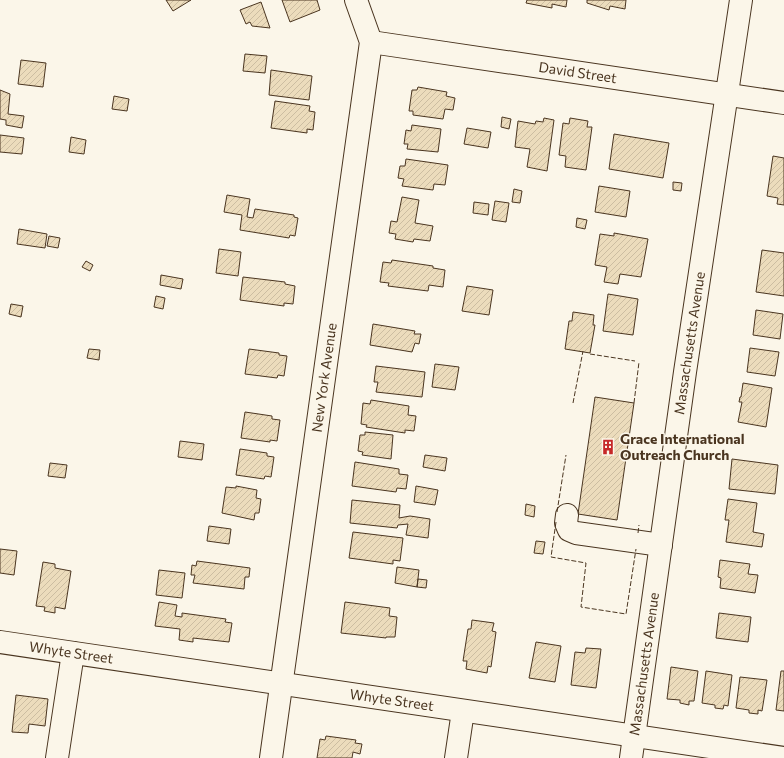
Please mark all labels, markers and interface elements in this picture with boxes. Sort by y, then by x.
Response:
street label: David Street [538,58,618,86]
street label: Massachusetts Avenue [670,270,708,416]
street label: New York Avenue [308,322,340,434]
place label: Grace International Outreach Church [620,430,745,463]
building icon: Grace International Outreach Church [599,438,617,456]
street label: Massachusetts Avenue [625,591,662,737]
street label: Whyte Street [28,637,115,667]
street label: Whyte Street [349,685,435,714]

